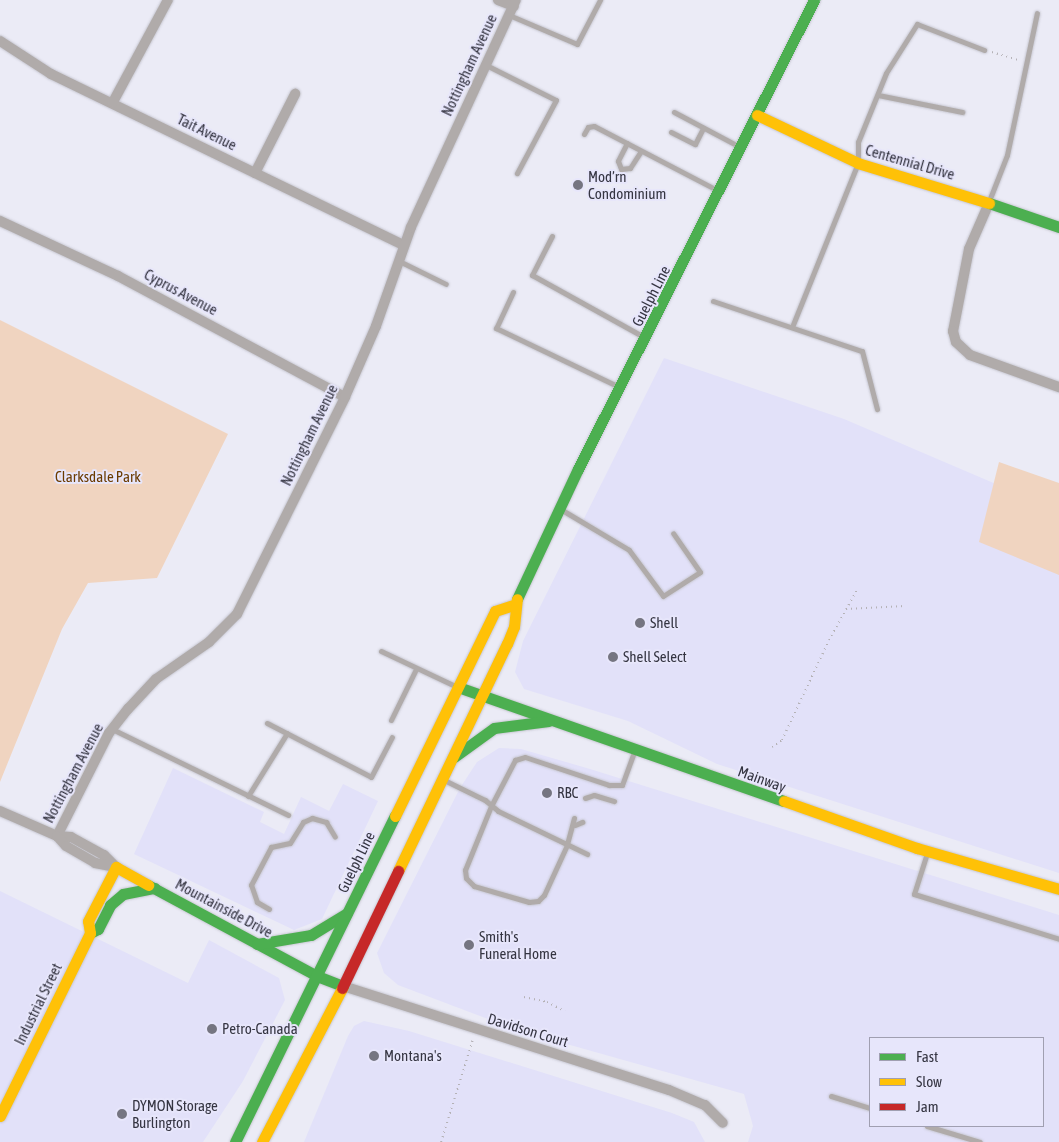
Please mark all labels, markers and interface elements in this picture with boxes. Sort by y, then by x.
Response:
street label: Nottingham Avenue [438,11,500,119]
street label: Tait Avenue [174,110,240,154]
street label: Centennial Drive [863,141,957,183]
place label: Mod’rn Condominium [588,167,666,202]
marker: Mod’rn Condominium [572,179,584,191]
street label: Guelph Line [628,263,674,329]
street label: Cyprus Avenue [141,265,221,319]
street label: Nottingham Avenue [277,381,341,489]
park label: Clarksdale Park [55,468,141,486]
place label: Shell [650,614,678,632]
marker: Shell [634,617,646,629]
place label: Shell Select [623,648,687,666]
marker: Shell Select [607,651,619,663]
street label: Nottingham Avenue [39,720,107,826]
street label: Mainway [736,762,788,796]
place label: RBC [557,784,578,802]
marker: RBC [541,787,553,799]
street label: Guelph Line [333,829,379,895]
street label: Mountainside Drive [172,875,276,941]
place label: Smith's Funeral Home [479,927,557,962]
marker: Smith's Funeral Home [463,939,475,951]
street label: Industrial Street [10,960,66,1048]
street label: Davidson Court [485,1009,571,1051]
place label: Petro-Canada [222,1020,298,1038]
marker: Petro-Canada [206,1023,218,1035]
legend [869,1037,1044,1127]
place label: Montana's [384,1047,442,1065]
text: Fast [916,1048,938,1065]
marker: Montana's [368,1050,380,1062]
text: Slow [916,1073,942,1090]
place label: DYMON Storage Burlington [132,1096,218,1131]
text: Jam [916,1098,939,1115]
marker: DYMON Storage Burlington [116,1108,128,1120]

